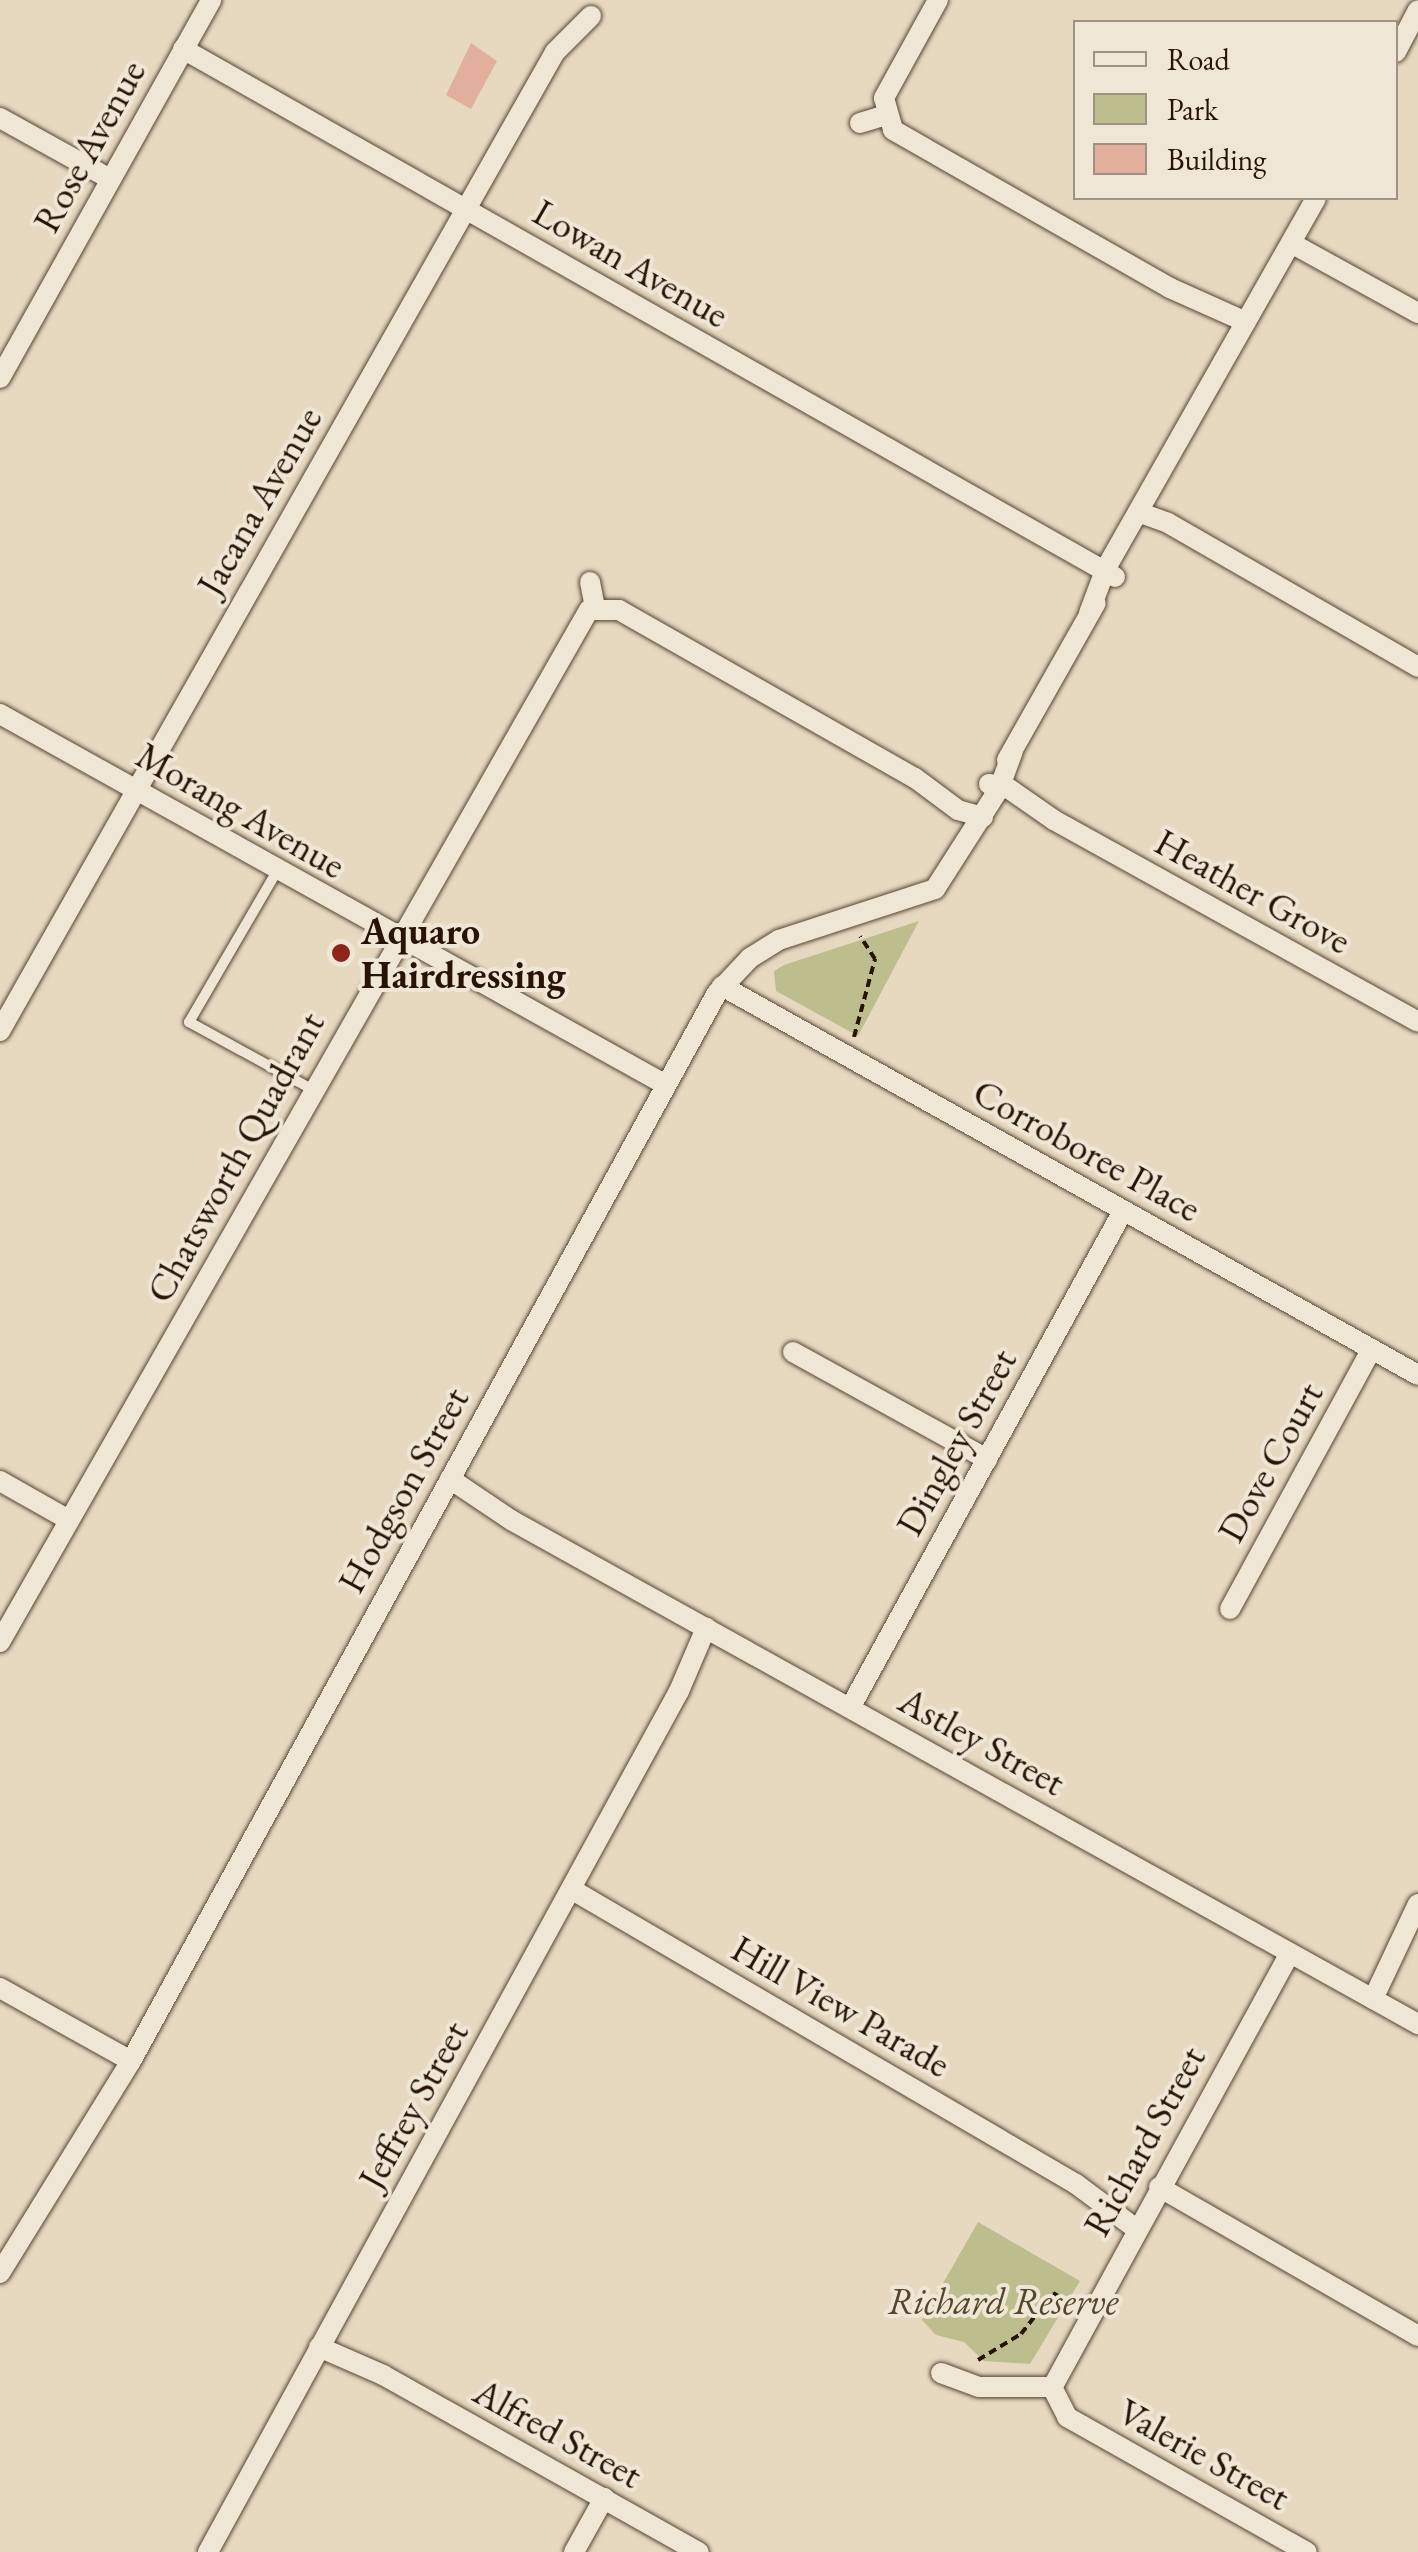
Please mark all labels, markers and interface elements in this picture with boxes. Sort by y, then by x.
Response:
legend [1073,20,1398,200]
text: Road [1167,40,1230,79]
street label: Rose Avenue [23,52,155,240]
text: Park [1167,90,1218,129]
text: Building [1167,140,1266,179]
street label: Lowan Avenue [525,189,737,337]
street label: Jacana Avenue [187,399,331,603]
street label: Morang Avenue [129,732,353,888]
street label: Heather Grove [1147,819,1359,963]
place label: Aquaro Hairdressing [361,908,566,998]
marker: Aquaro Hairdressing [330,942,352,964]
street label: Chatsworth Quadrant [136,1004,334,1310]
street label: Corroboree Place [965,1069,1209,1231]
street label: Dingley Street [886,1341,1026,1543]
street label: Dove Court [1208,1374,1332,1550]
street label: Hodgson Street [328,1379,478,1601]
street label: Astley Street [891,1677,1073,1805]
street label: Hill View Parade [724,1925,958,2087]
street label: Jeffrey Street [348,2013,478,2197]
street label: Richard Street [1073,2038,1215,2244]
park label: Richard Reserve [887,2278,1119,2324]
street label: Alfred Street [466,2368,650,2498]
street label: Valerie Street [1110,2388,1298,2520]

